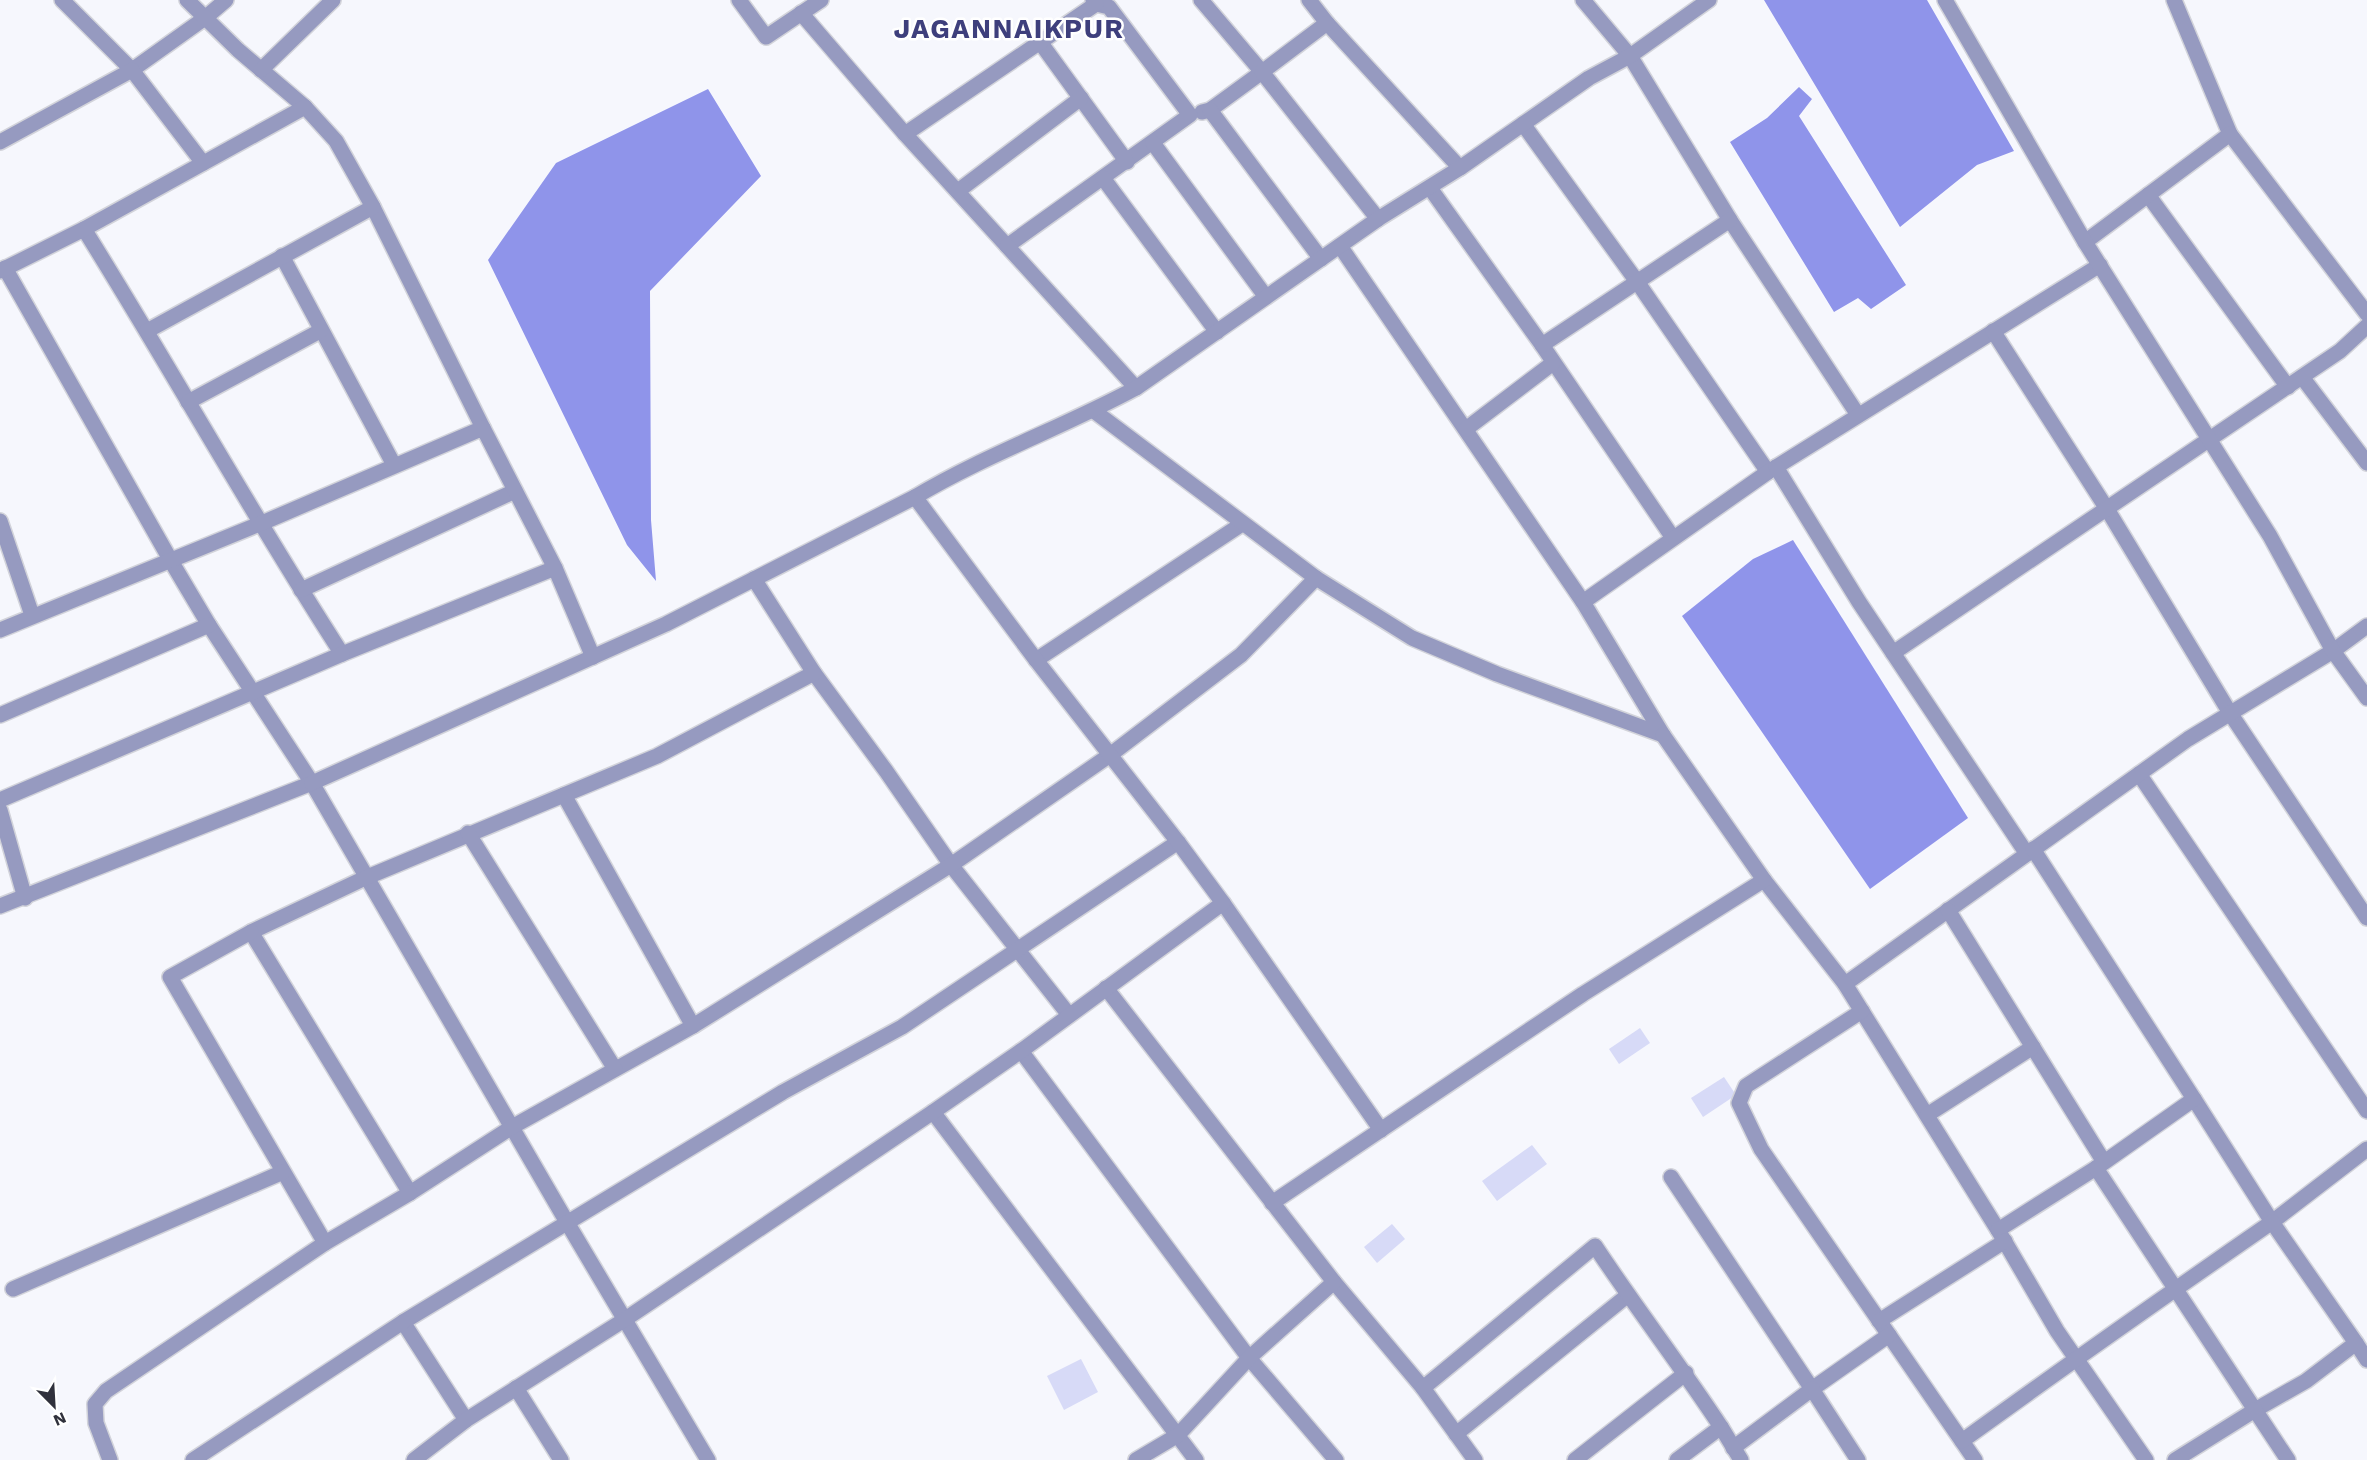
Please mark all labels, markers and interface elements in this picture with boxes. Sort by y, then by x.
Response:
district label: JAGANNAIKPUR [894,13,1124,45]
north arrow [24,1376,84,1436]
text: N [51,1408,69,1430]

